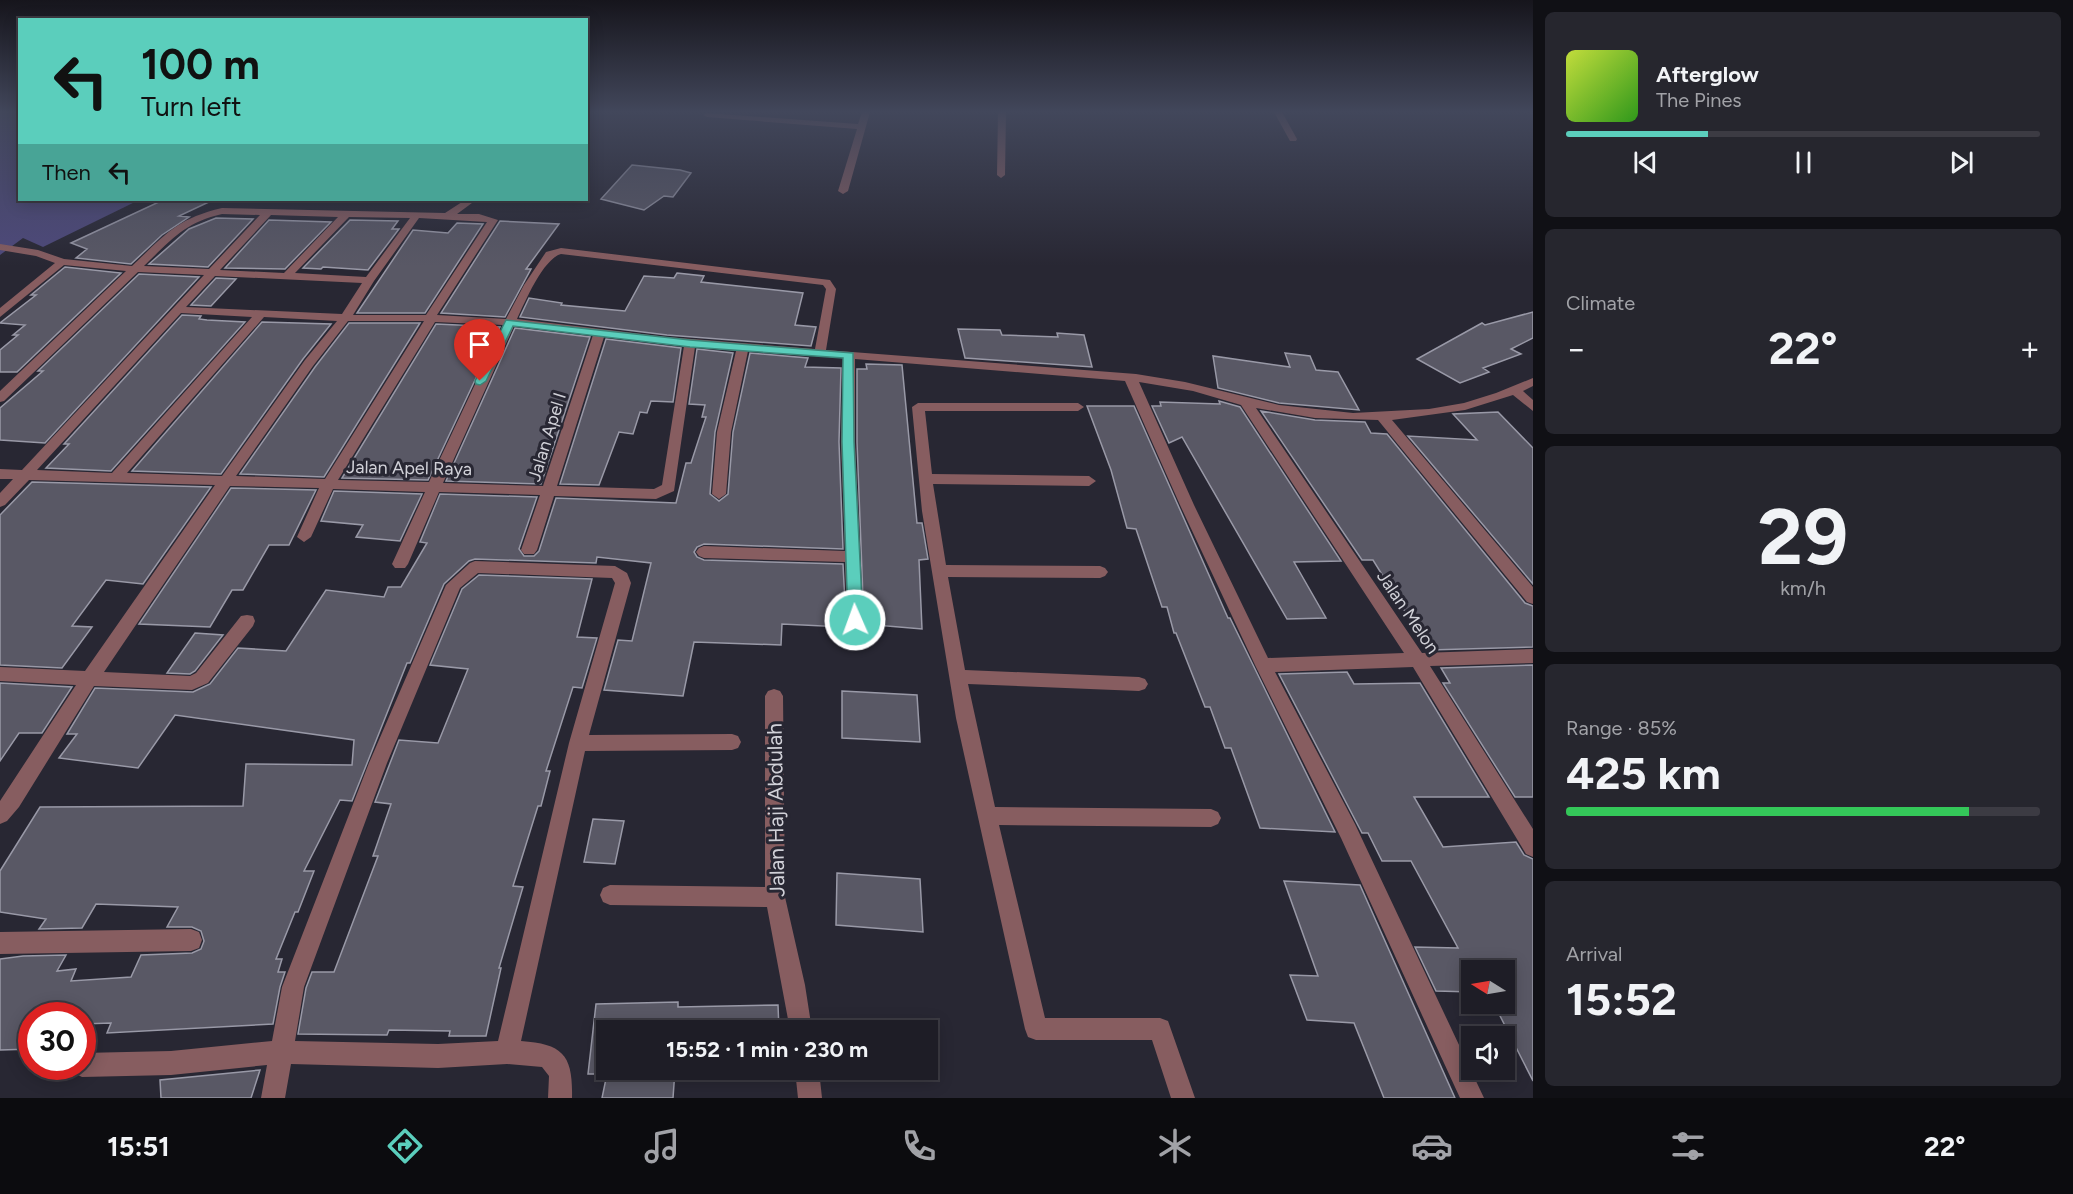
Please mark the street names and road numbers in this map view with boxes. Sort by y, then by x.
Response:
street label: Jalan Apel I [523,390,571,484]
street label: Jalan Apel Raya [346,456,472,480]
street label: Jalan Melon [1372,566,1444,658]
street label: Jalan Haji Abdulah [761,723,790,897]

